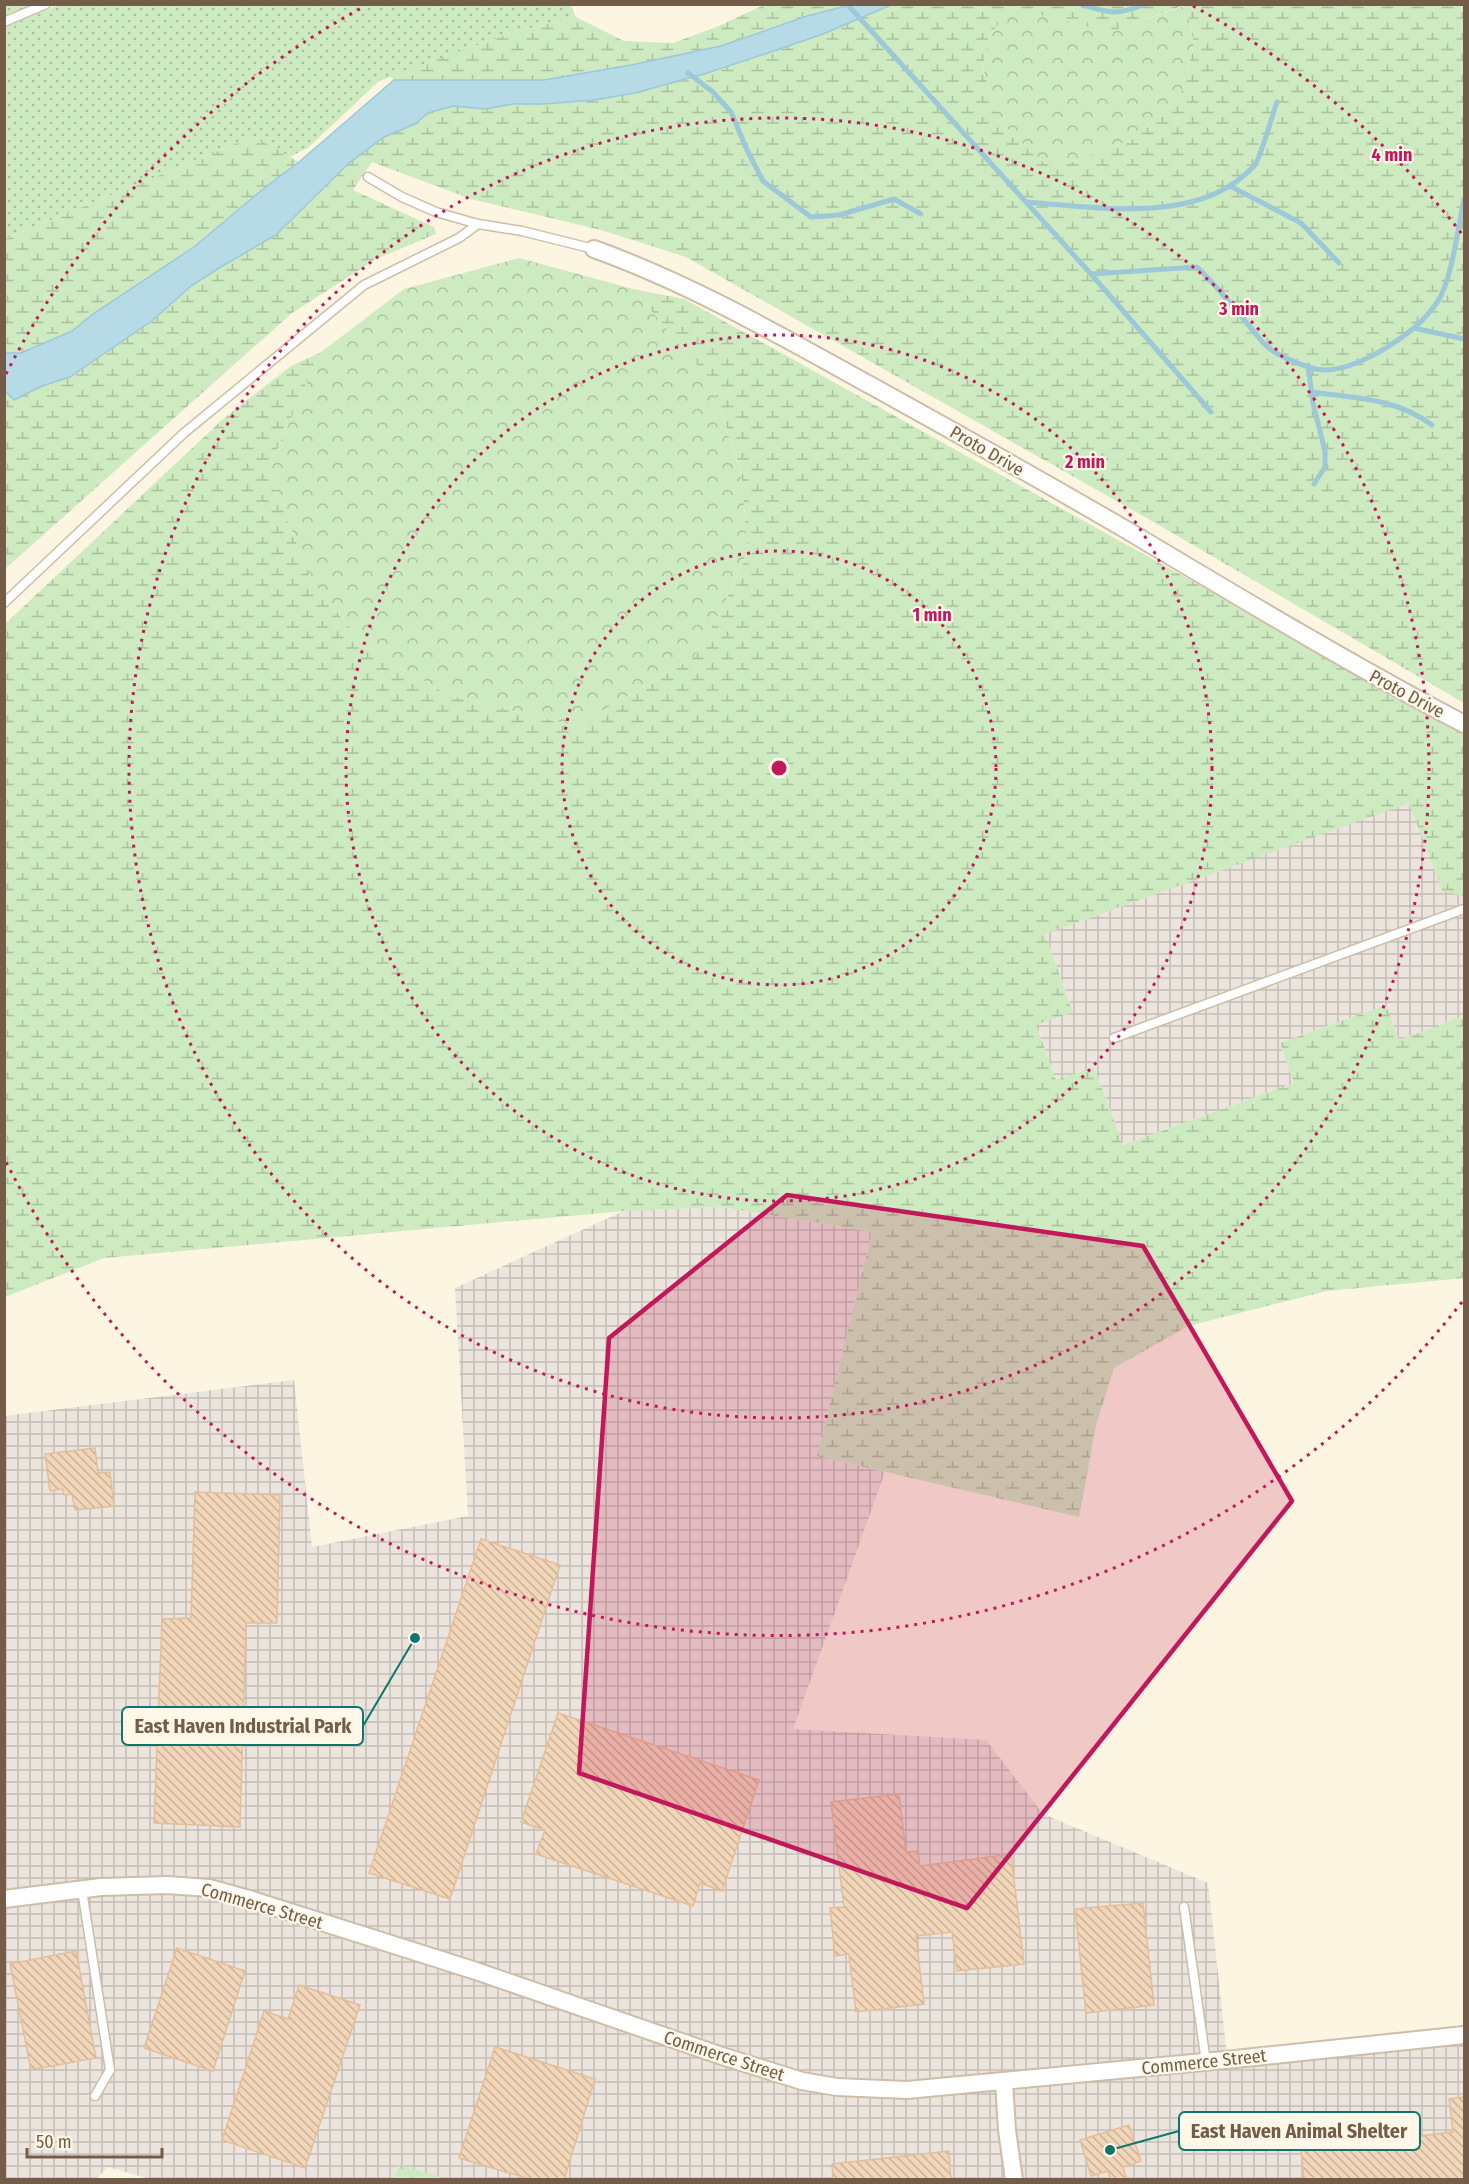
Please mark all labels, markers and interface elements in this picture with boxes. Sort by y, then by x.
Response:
text: 4 min [1372,144,1412,166]
text: 3 min [1218,298,1259,320]
street label: Proto Drive [946,421,1028,481]
text: 2 min [1064,451,1105,473]
text: 1 min [912,604,952,626]
street label: Proto Drive [1366,665,1448,723]
centre of rings [769,758,789,778]
callout: East Haven Industrial Park [122,1707,363,1745]
text: East Haven Industrial Park [135,1714,352,1738]
street label: Commerce Street [199,1878,325,1934]
street label: Commerce Street [661,2026,787,2086]
street label: Commerce Street [1141,2044,1268,2079]
callout: East Haven Animal Shelter [1179,2112,1420,2150]
text: East Haven Animal Shelter [1191,2119,1408,2143]
scale bar [27,2121,162,2159]
text: 50 m [36,2131,72,2153]

